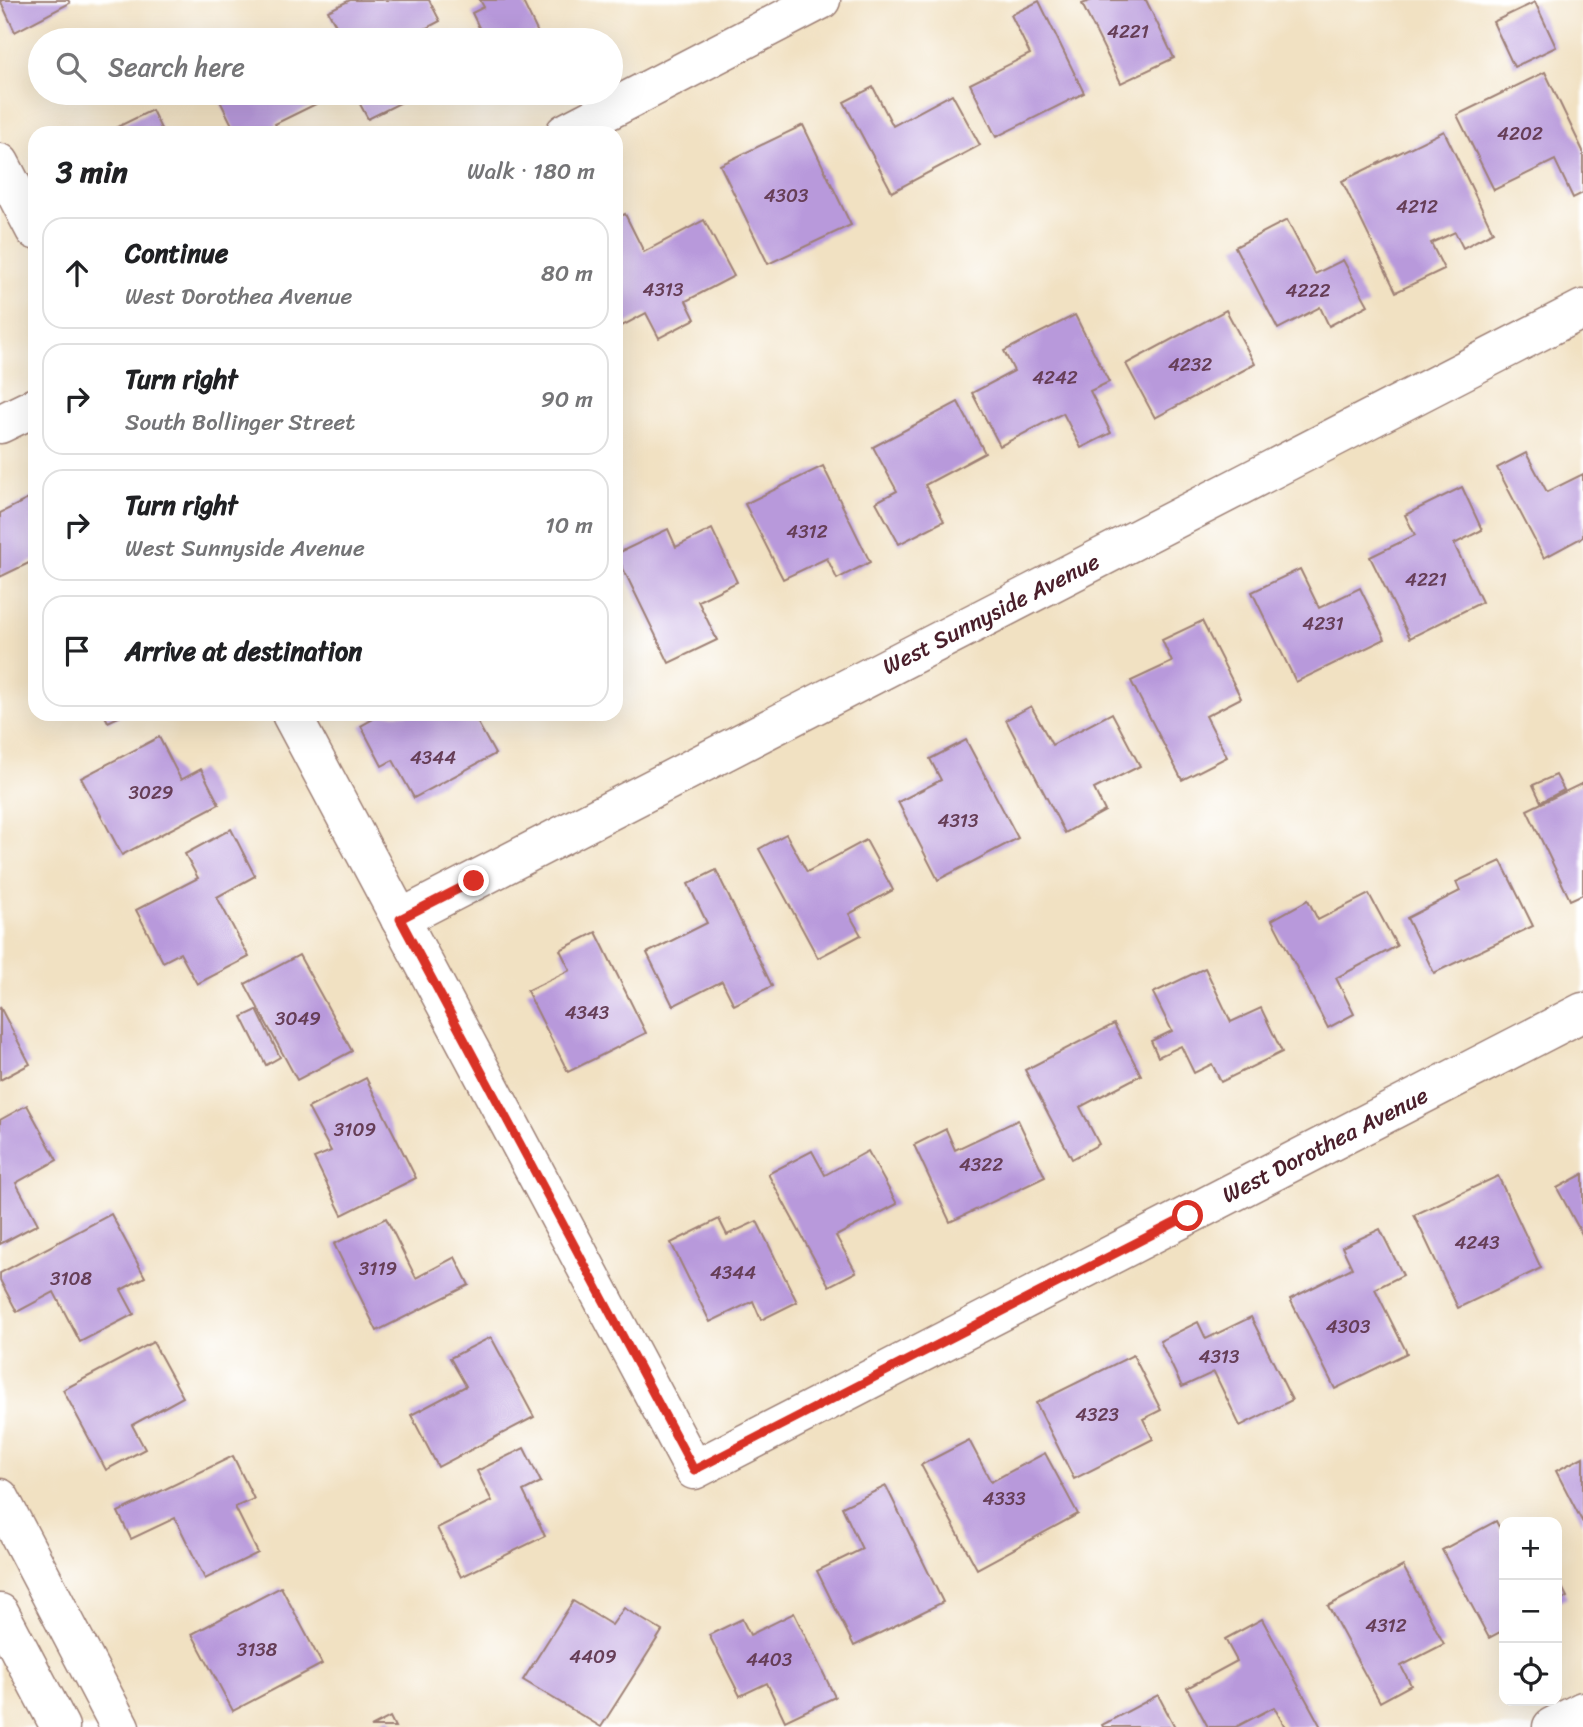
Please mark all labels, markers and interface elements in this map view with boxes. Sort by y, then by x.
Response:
house number: 4221 [1107,15,1149,48]
search box [28,28,623,105]
text: Search here [108,44,245,90]
icon: search [52,48,90,86]
house number: 4202 [1497,117,1543,150]
text: 3 min [56,145,128,199]
text: Walk · 180 m [467,151,595,192]
house number: 4303 [764,179,809,212]
house number: 4212 [1396,190,1438,223]
text: Continue [125,230,228,276]
text: 80 m [541,253,593,294]
icon: ahead [58,254,96,292]
house number: 4313 [643,273,684,306]
house number: 4222 [1286,274,1330,307]
text: West Dorothea Avenue [125,276,352,317]
house number: 4232 [1168,348,1212,381]
text: Turn right [125,356,238,402]
house number: 4242 [1032,361,1078,394]
text: 90 m [541,379,593,420]
icon: right [58,380,96,418]
text: South Bollinger Street [125,402,355,443]
text: Turn right [125,482,238,528]
text: 10 m [545,505,593,546]
icon: right [58,506,96,544]
house number: 4312 [786,515,828,548]
text: West Sunnyside Avenue [125,528,365,569]
street label: West Sunnyside Avenue [875,541,1107,687]
house number: 4221 [1405,563,1447,596]
house number: 4231 [1302,607,1344,640]
text: Arrive at destination [125,628,362,674]
icon: arrive [58,632,96,670]
house number: 4344 [410,741,456,774]
house number: 3029 [128,776,174,809]
house number: 4313 [938,804,979,837]
route end [458,865,489,896]
house number: 4343 [565,996,610,1029]
house number: 3049 [275,1002,321,1035]
street label: West Dorothea Avenue [1214,1075,1436,1215]
house number: 3109 [334,1113,376,1146]
house number: 4322 [959,1148,1003,1181]
route start [1172,1200,1203,1231]
house number: 4243 [1454,1226,1500,1259]
house number: 3119 [359,1252,397,1285]
house number: 4344 [710,1256,756,1289]
house number: 3108 [50,1262,93,1295]
house number: 4303 [1326,1310,1371,1343]
house number: 4313 [1199,1340,1240,1373]
house number: 4323 [1075,1398,1119,1431]
house number: 4333 [982,1482,1026,1515]
map controls [1499,1517,1562,1706]
button: + [1499,1517,1562,1580]
button: − [1499,1580,1562,1643]
house number: 4312 [1365,1609,1407,1642]
house number: 3138 [237,1633,278,1666]
house number: 4409 [569,1640,617,1673]
house number: 4403 [746,1643,793,1676]
button: locate [1499,1643,1562,1706]

